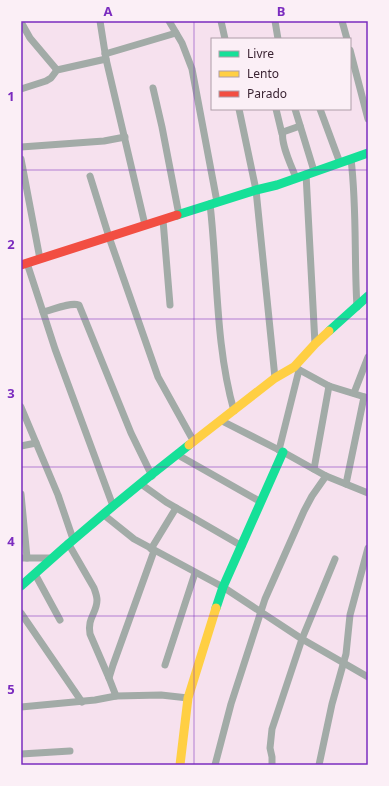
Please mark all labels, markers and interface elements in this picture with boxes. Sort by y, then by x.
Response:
text: A [104,2,113,20]
text: B [277,2,285,20]
legend [211,38,351,110]
text: Livre [247,45,274,62]
text: Lento [247,65,279,82]
text: Parado [247,85,287,102]
text: 1 [7,87,15,105]
text: 2 [7,235,15,253]
text: 3 [7,384,15,402]
text: 4 [7,532,15,550]
text: 5 [7,680,15,698]

